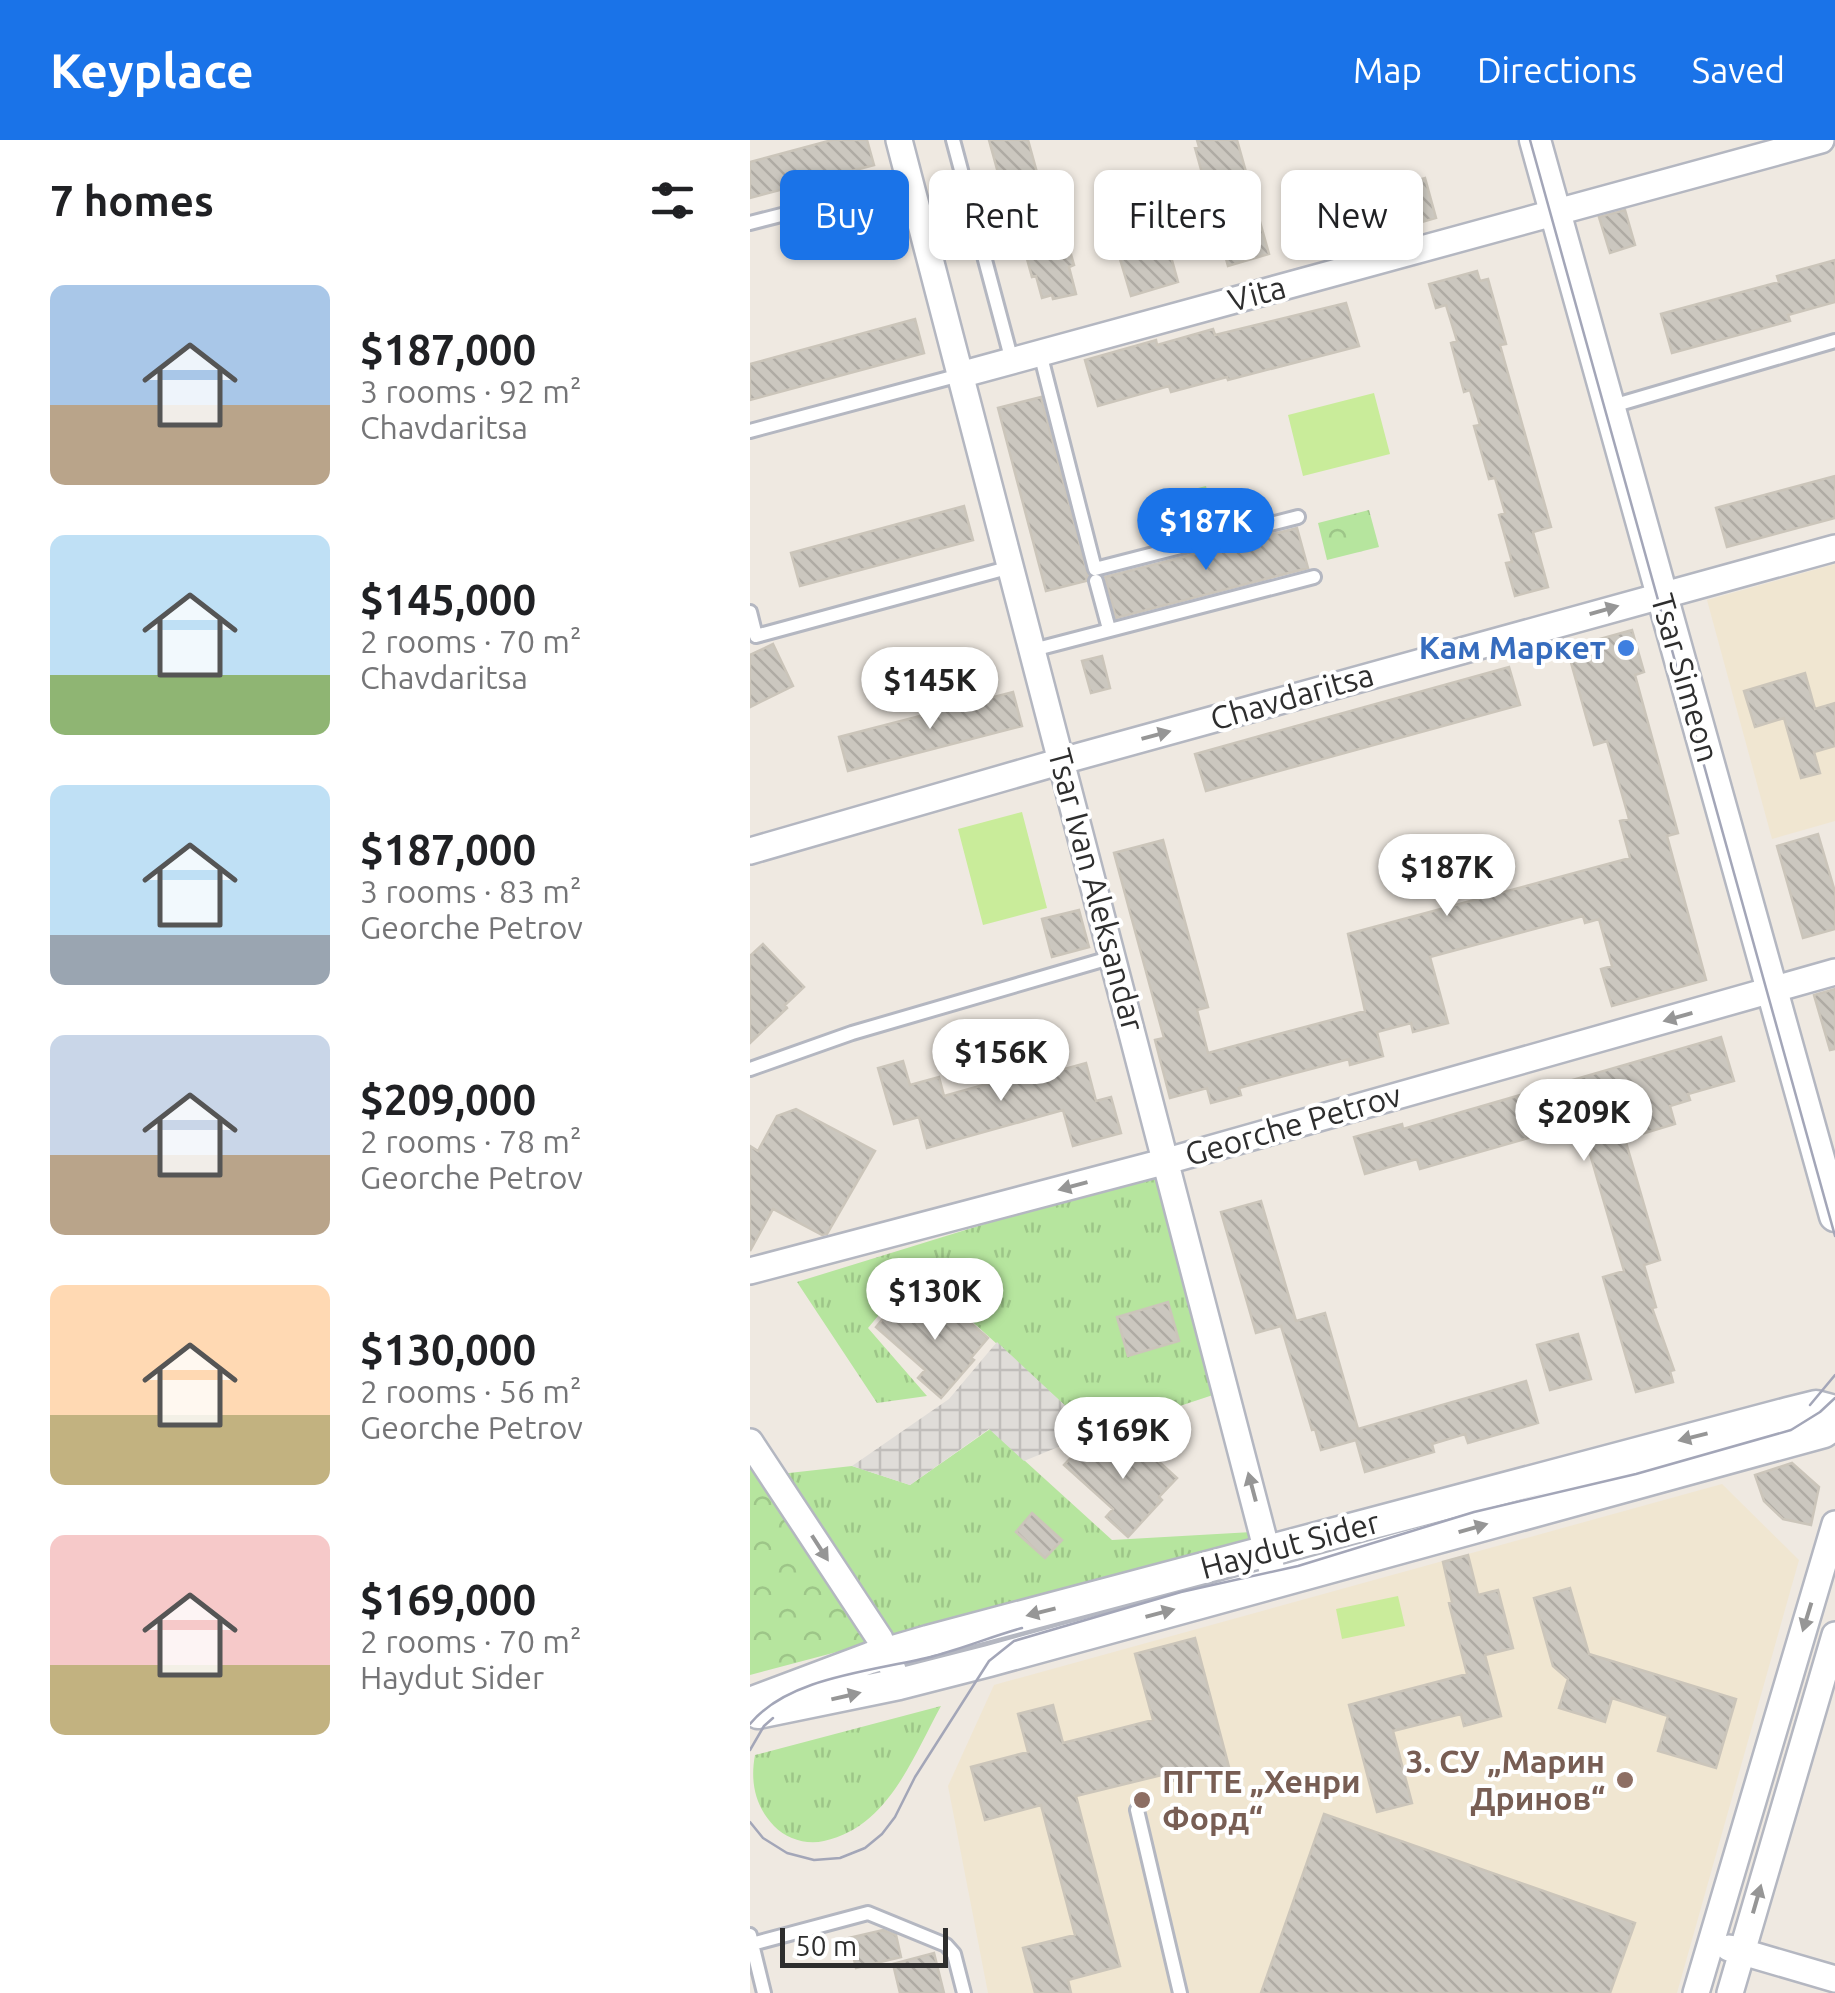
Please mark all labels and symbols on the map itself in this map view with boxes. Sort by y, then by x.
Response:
street label: Vita [1224,268,1289,318]
pin: $187K [1136,488,1276,573]
street label: Tsar Simeon [1645,590,1727,766]
one-way arrow [1589,602,1620,618]
place label: Кам Маркет [1419,629,1606,665]
marker: Кам Маркет [1615,637,1637,659]
pin: $145K [860,647,1000,732]
street label: Chavdaritsa [1206,656,1377,736]
one-way arrow [1141,726,1172,742]
street label: Tsar Ivan Aleksandar [1042,744,1152,1035]
pin: $187K [1377,834,1517,919]
one-way arrow [1662,1009,1693,1025]
pin: $156K [931,1019,1071,1104]
street label: Georche Petrov [1181,1076,1405,1172]
pin: $209K [1514,1079,1654,1164]
one-way arrow [1057,1179,1088,1195]
pin: $130K [865,1258,1005,1343]
pin: $169K [1053,1397,1193,1482]
one-way arrow [1677,1430,1708,1445]
one-way arrow [1243,1471,1259,1502]
street label: Haydut Sider [1196,1503,1383,1585]
one-way arrow [1458,1519,1489,1535]
one-way arrow [810,1534,829,1562]
one-way arrow [1799,1602,1814,1633]
one-way arrow [1025,1604,1056,1620]
one-way arrow [1145,1605,1176,1621]
one-way arrow [831,1688,862,1703]
place label: 3. СУ „Марин Дринов“ [1405,1743,1605,1816]
place label: ПГТЕ „Хенри Форд“ [1162,1763,1361,1836]
marker: 3. СУ „Марин Дринов“ [1614,1769,1636,1791]
marker: ПГТЕ „Хенри Форд“ [1131,1789,1153,1811]
one-way arrow [1750,1884,1765,1914]
scale bar [780,1923,948,1968]

